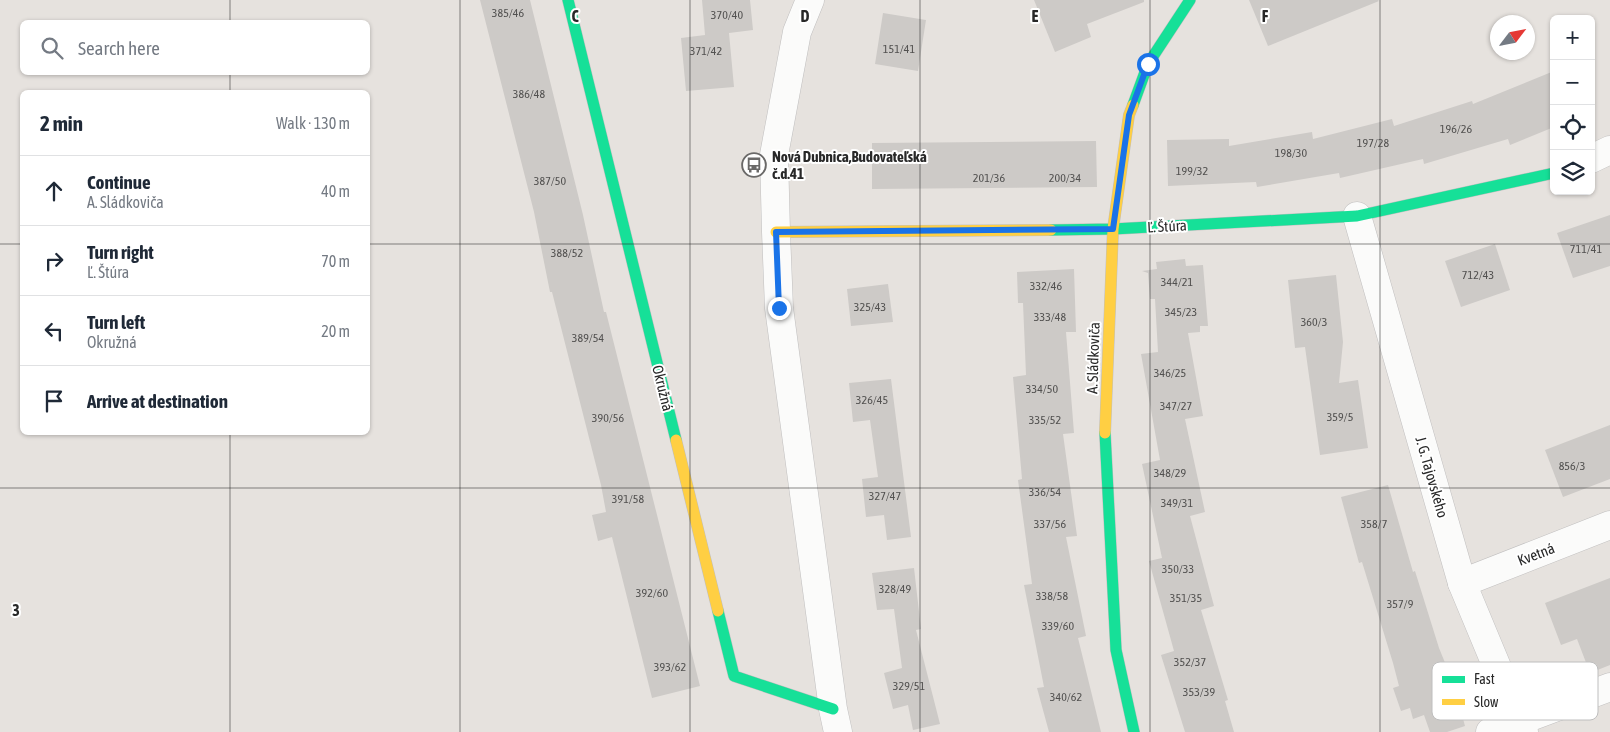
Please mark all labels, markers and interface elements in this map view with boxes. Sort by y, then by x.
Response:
house number: 385/46 [492,6,524,20]
text: C [571,7,579,25]
text: D [801,7,810,25]
text: E [1032,7,1039,25]
text: F [1262,7,1269,25]
house number: 370/40 [711,8,743,22]
north arrow [1490,15,1535,60]
map controls [1550,15,1595,195]
button: + [1550,15,1595,60]
search box [20,20,370,75]
icon: search [38,34,66,62]
text: Search here [78,37,160,59]
house number: 151/41 [883,42,915,56]
house number: 371/42 [690,44,722,58]
route start [1137,53,1160,76]
button: − [1550,60,1595,105]
house number: 386/48 [513,87,545,101]
button: locate [1550,105,1595,150]
text: 2 min [40,111,83,135]
text: Walk · 130 m [276,114,350,132]
house number: 196/26 [1440,122,1472,136]
house number: 197/28 [1357,136,1389,150]
house number: 198/30 [1275,146,1307,160]
place label: Nová Dubnica,Budovateľská č.d.41 [772,148,927,182]
button: layers [1550,150,1595,195]
bus stop icon: Nová Dubnica,Budovateľská č.d.41 [741,152,767,178]
house number: 199/32 [1176,164,1208,178]
text: Continue [87,171,151,193]
house number: 201/36 [973,171,1005,185]
house number: 200/34 [1049,171,1081,185]
house number: 387/50 [534,174,566,188]
icon: ahead [40,177,68,205]
text: 40 m [321,182,350,200]
text: A. Sládkoviča [87,193,164,211]
street label: Ľ. Štúra [1147,216,1187,236]
text: Turn right [87,241,154,263]
house number: 711/41 [1570,242,1602,256]
house number: 388/52 [551,246,583,260]
icon: right [40,247,68,275]
text: 70 m [321,252,350,270]
text: Ľ. Štúra [87,263,129,281]
house number: 712/43 [1462,268,1494,282]
house number: 344/21 [1161,275,1193,289]
house number: 332/46 [1030,279,1062,293]
route end [768,297,791,320]
house number: 325/43 [854,300,886,314]
house number: 345/23 [1165,305,1197,319]
house number: 333/48 [1034,310,1066,324]
text: Turn left [87,311,145,333]
house number: 360/3 [1301,315,1327,329]
icon: left [40,317,68,345]
text: 20 m [321,322,350,340]
street label: A. Sládkoviča [1083,322,1103,394]
house number: 389/54 [572,331,604,345]
text: Okružná [87,333,137,351]
street label: Okružná [649,363,677,413]
house number: 346/25 [1154,366,1186,380]
house number: 334/50 [1026,382,1058,396]
icon: arrive [40,387,68,415]
text: Arrive at destination [87,390,228,412]
house number: 326/45 [856,393,888,407]
house number: 347/27 [1160,399,1192,413]
house number: 359/5 [1327,410,1353,424]
house number: 390/56 [592,411,624,425]
house number: 335/52 [1029,413,1061,427]
street label: J. G. Tajovského [1412,434,1452,520]
house number: 856/3 [1559,459,1585,473]
house number: 348/29 [1154,466,1186,480]
house number: 336/54 [1029,485,1061,499]
house number: 327/47 [869,489,901,503]
house number: 391/58 [612,492,644,506]
house number: 349/31 [1161,496,1193,510]
house number: 337/56 [1034,517,1066,531]
house number: 358/7 [1361,517,1388,531]
street label: Kvetná [1515,539,1557,569]
house number: 350/33 [1162,562,1194,576]
house number: 328/49 [879,582,911,596]
house number: 392/60 [636,586,668,600]
house number: 338/58 [1036,589,1068,603]
house number: 351/35 [1170,591,1202,605]
house number: 357/9 [1387,597,1414,611]
text: 3 [12,601,20,619]
house number: 339/60 [1042,619,1074,633]
house number: 352/37 [1174,655,1206,669]
house number: 393/62 [654,660,686,674]
legend [1432,662,1598,720]
text: Fast [1474,671,1495,687]
house number: 329/51 [893,679,925,693]
house number: 353/39 [1183,685,1215,699]
house number: 340/62 [1050,690,1082,704]
text: Slow [1474,694,1499,710]

